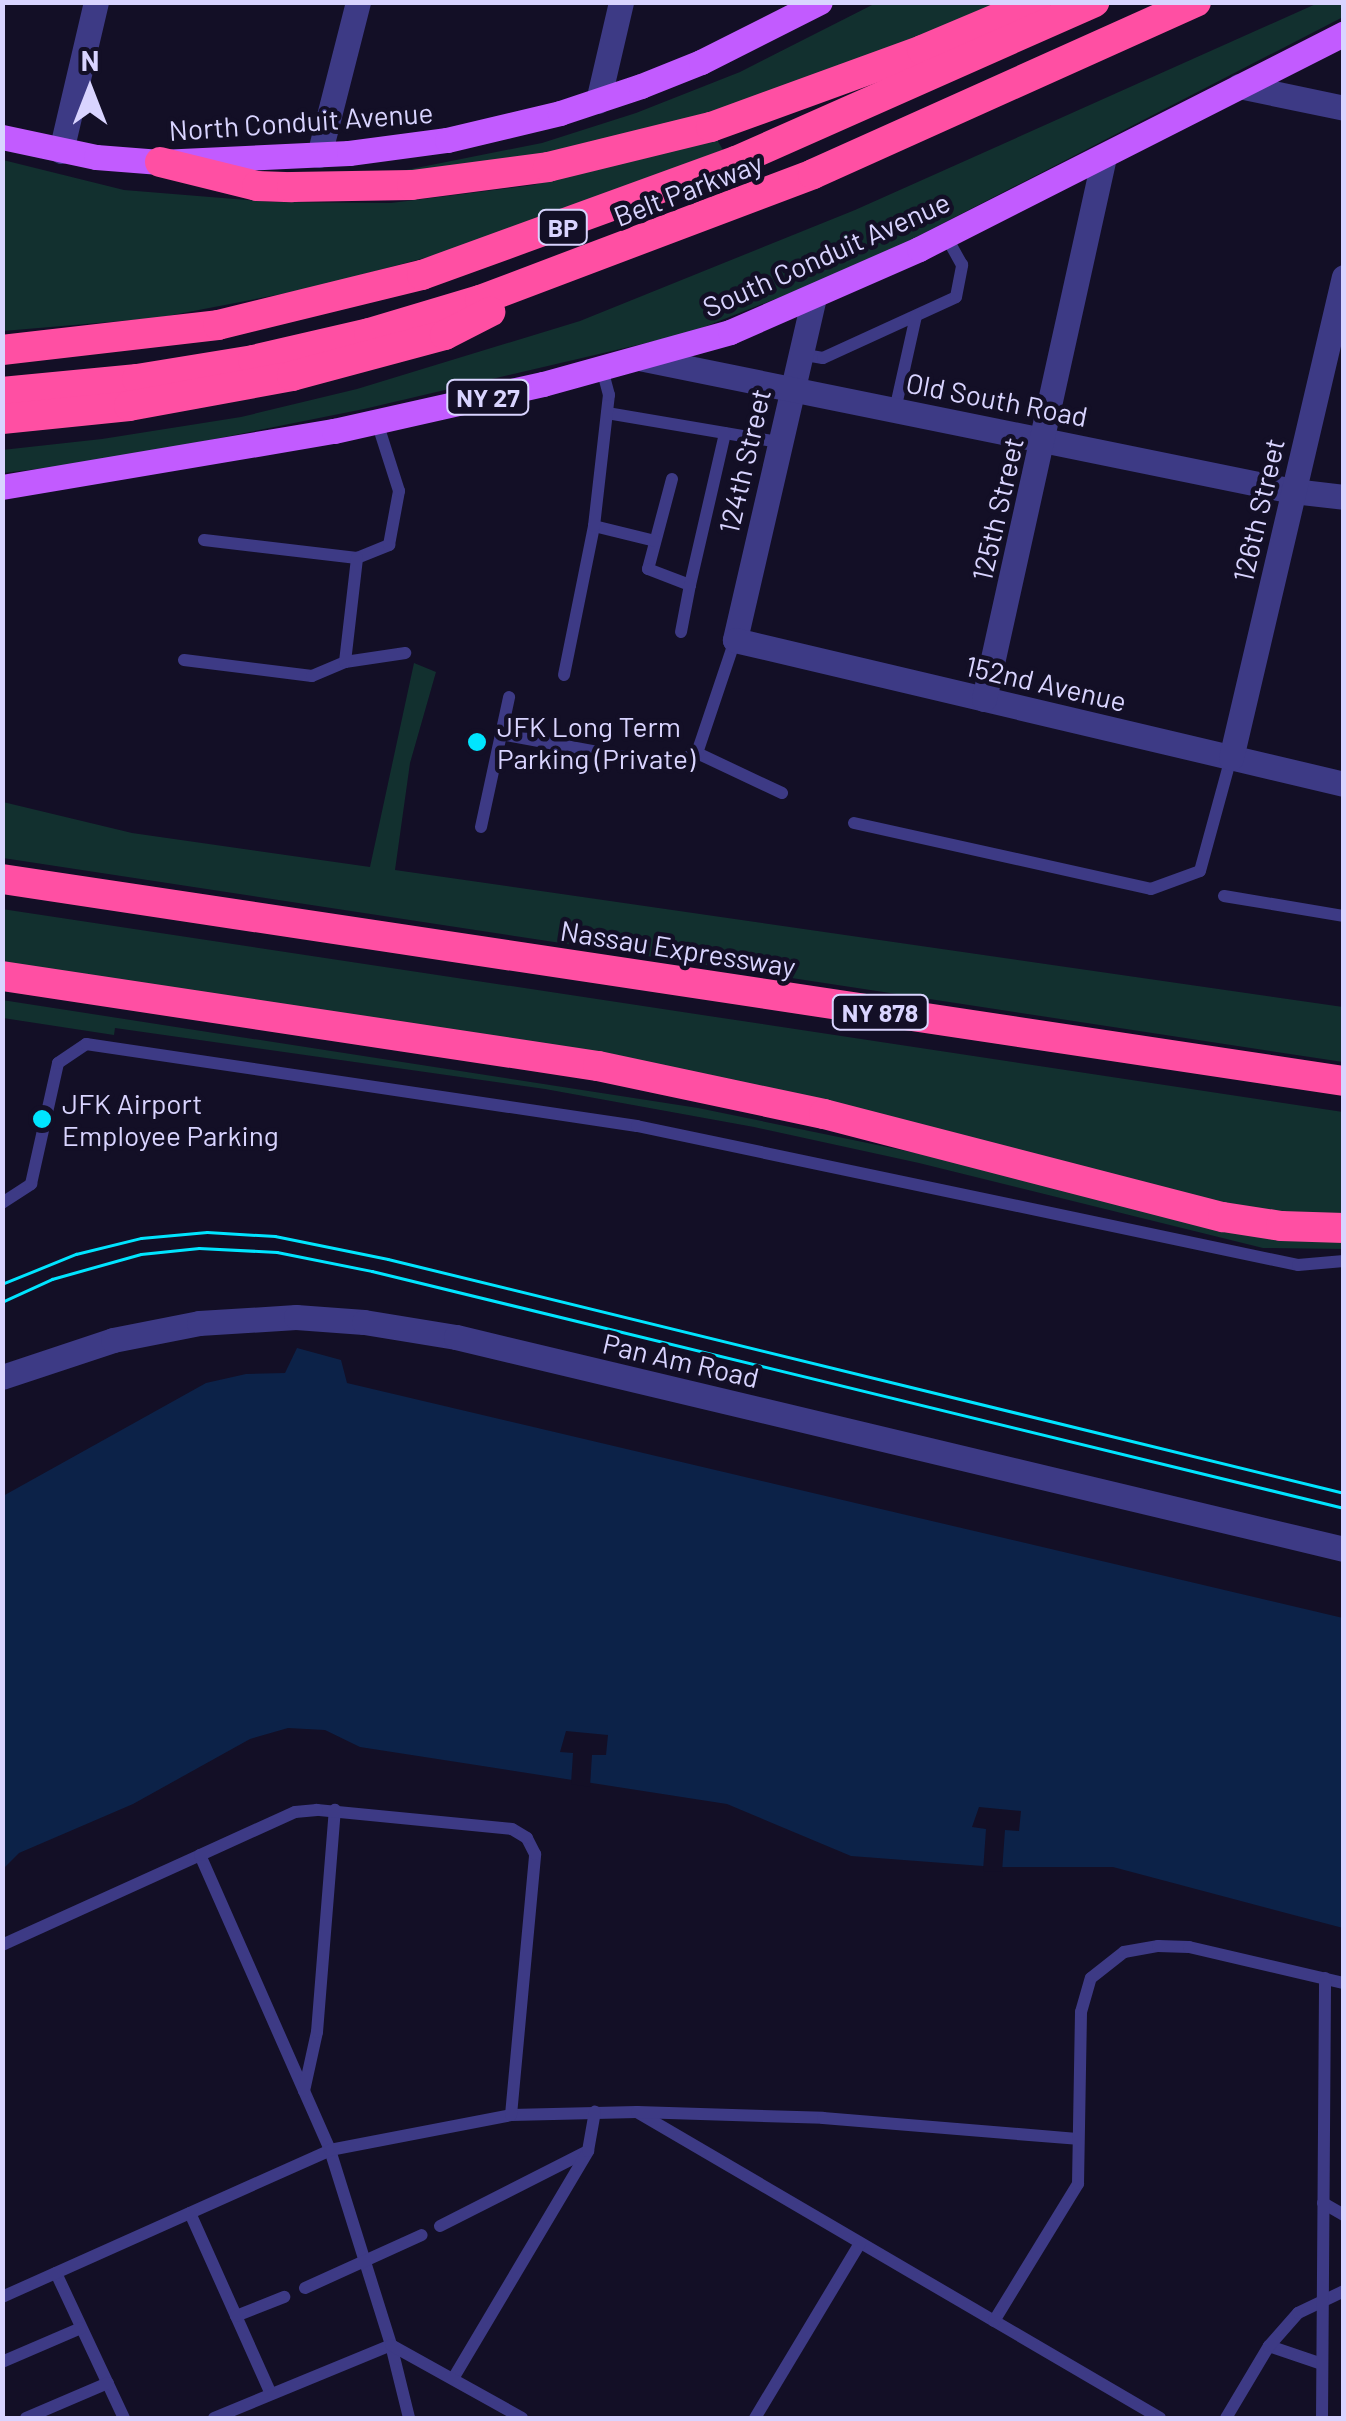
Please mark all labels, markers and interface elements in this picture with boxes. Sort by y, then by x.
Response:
north arrow [40,40,140,140]
text: N [81,43,99,77]
street label: North Conduit Avenue [168,95,434,147]
street label: Belt Parkway [609,145,767,233]
street label: South Conduit Avenue [697,184,955,324]
road number: BP [536,207,590,247]
street label: Old South Road [903,365,1091,433]
road number: NY 27 [446,377,530,417]
street label: 124th Street [711,385,777,537]
street label: 125th Street [964,434,1030,584]
street label: 126th Street [1225,435,1291,585]
street label: 152nd Avenue [962,648,1130,718]
place label: JFK Long Term Parking (Private) [497,709,695,775]
marker: JFK Long Term Parking (Private) [466,731,488,753]
street label: Nassau Expressway [558,913,798,983]
road number: NY 878 [830,992,930,1032]
place label: JFK Airport Employee Parking [62,1086,279,1152]
marker: JFK Airport Employee Parking [31,1108,53,1130]
street label: Pan Am Road [600,1326,762,1394]

